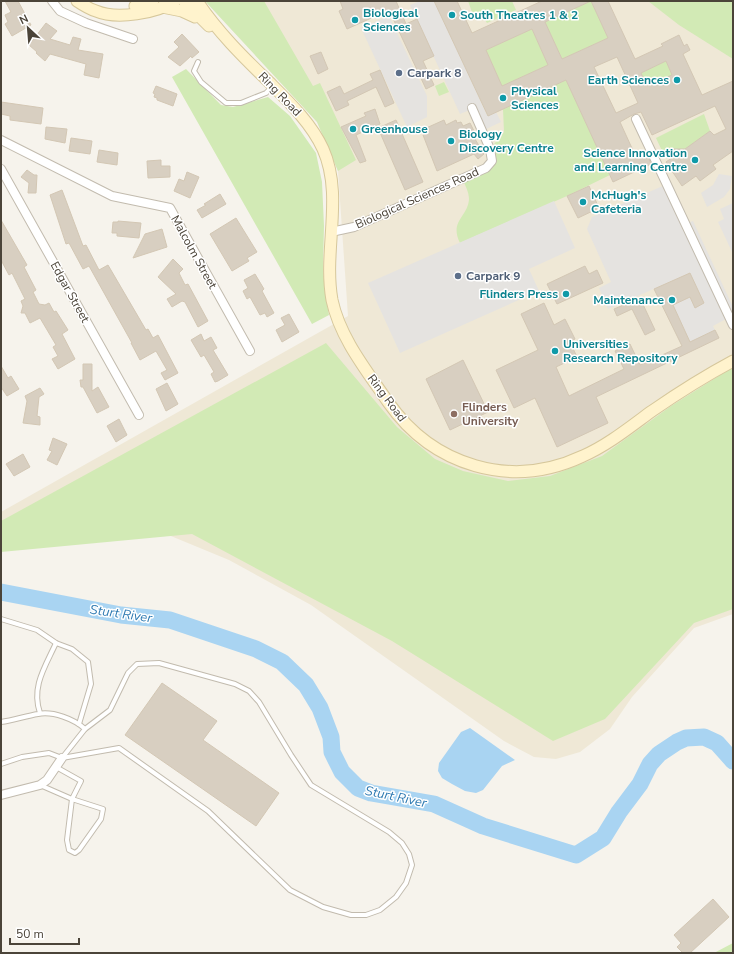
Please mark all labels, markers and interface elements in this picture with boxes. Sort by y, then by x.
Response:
place label: Biological Sciences [363,5,418,35]
place label: South Theatres 1 & 2 [460,7,578,23]
north arrow [8,8,48,48]
marker: South Theatres 1 & 2 [447,10,457,20]
text: N [17,11,31,28]
marker: Biological Sciences [350,15,360,25]
place label: Carpark 8 [407,65,462,81]
street label: Ring Road [255,68,305,120]
marker: Carpark 8 [394,68,404,78]
place label: Earth Sciences [588,72,669,88]
marker: Earth Sciences [672,75,682,85]
place label: Physical Sciences [511,83,559,113]
marker: Physical Sciences [498,93,508,103]
place label: Greenhouse [361,121,428,137]
marker: Greenhouse [348,124,358,134]
place label: Biology Discovery Centre [459,126,554,156]
marker: Biology Discovery Centre [446,136,456,146]
place label: Science Innovation and Learning Centre [574,145,687,175]
marker: Science Innovation and Learning Centre [690,155,700,165]
street label: Biological Sciences Road [353,164,481,232]
place label: McHugh's Cafeteria [591,187,646,217]
marker: McHugh's Cafeteria [578,197,588,207]
street label: Malcolm Street [167,212,221,292]
street label: Edgar Street [47,259,94,326]
place label: Carpark 9 [466,268,521,284]
marker: Carpark 9 [453,271,463,281]
place label: Flinders Press [479,286,558,302]
marker: Flinders Press [561,289,571,299]
place label: Maintenance [593,292,664,308]
marker: Maintenance [667,295,677,305]
place label: Universities Research Repository [563,336,678,366]
marker: Universities Research Repository [550,346,560,356]
street label: Ring Road [364,371,410,425]
place label: Flinders University [462,399,519,429]
marker: Flinders University [449,409,459,419]
water label: Sturt River [89,601,153,627]
water label: Sturt River [363,782,429,812]
scale bar [10,920,79,946]
text: 50 m [16,926,44,942]

